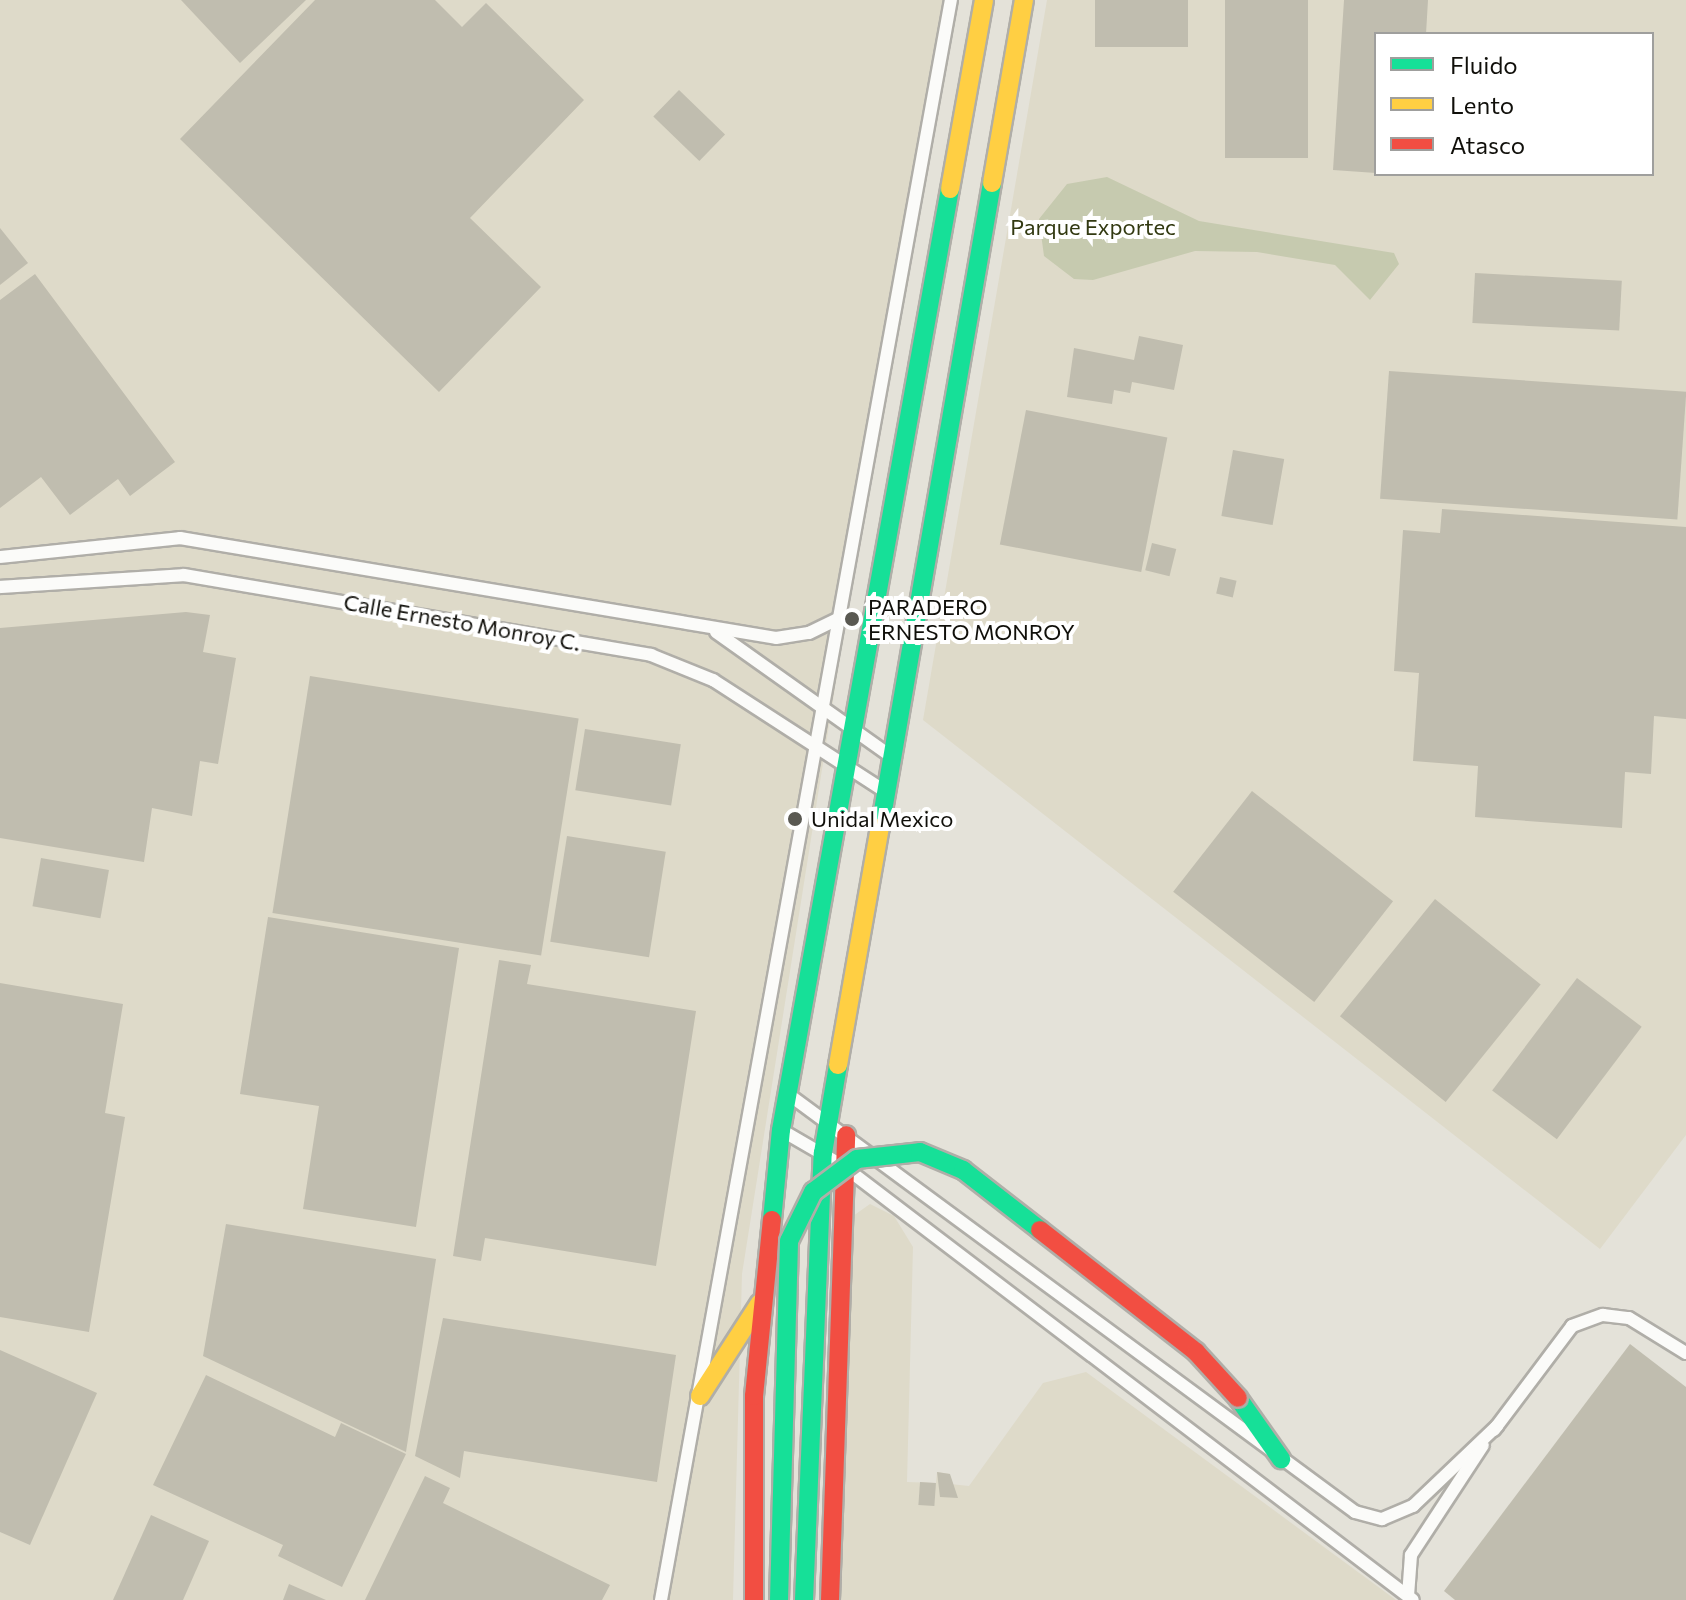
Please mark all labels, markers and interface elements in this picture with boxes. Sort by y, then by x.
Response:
legend [1374,32,1654,176]
text: Fluido [1450,50,1518,79]
text: Lento [1450,90,1514,119]
text: Atasco [1450,130,1525,159]
park label: Parque Exportec [1010,214,1176,240]
street label: Calle Ernesto Monroy C. [342,588,582,656]
place label: PARADERO ERNESTO MONROY [868,593,1075,644]
marker: PARADERO ERNESTO MONROY [843,610,861,628]
place label: Unidal Mexico [811,806,953,832]
marker: Unidal Mexico [786,810,804,828]

